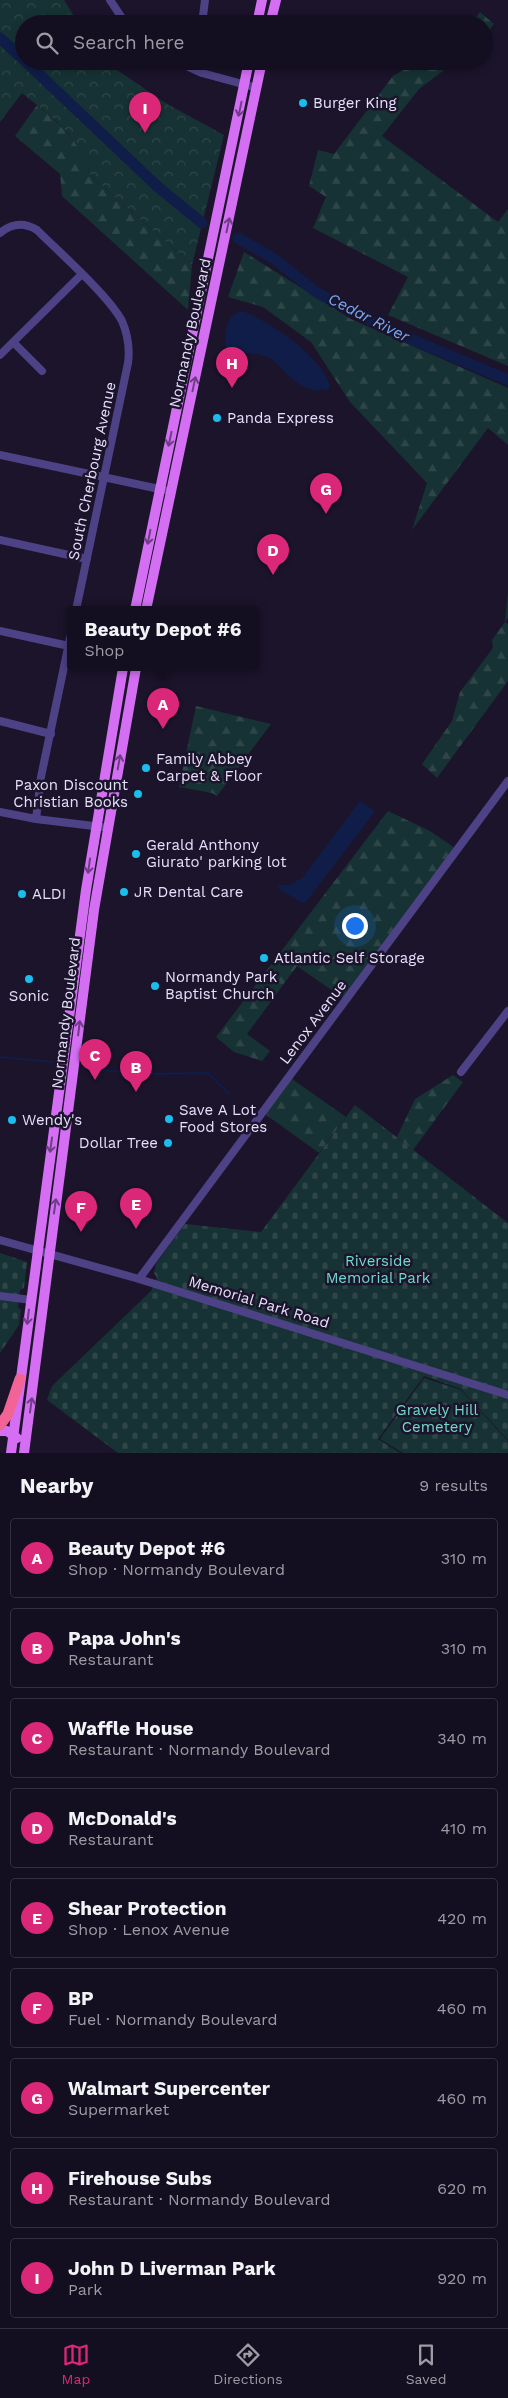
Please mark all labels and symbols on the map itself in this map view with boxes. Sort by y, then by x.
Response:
pin: I [129,92,161,133]
place label: Burger King [313,94,396,112]
marker: Burger King [297,97,309,109]
one-way arrow [234,101,244,117]
one-way arrow [223,217,233,233]
street label: Normandy Boulevard [165,257,215,409]
water label: Cedar River [325,289,413,346]
pin: H [216,347,248,388]
one-way arrow [190,376,200,392]
street label: South Cherbourg Avenue [64,380,120,562]
place label: Panda Express [227,409,334,427]
marker: Panda Express [211,412,223,424]
one-way arrow [165,431,174,447]
pin: G [310,473,342,514]
one-way arrow [144,528,154,544]
pin: D [257,534,289,575]
pin: A [147,688,179,729]
place label: Family Abbey Carpet & Floor [156,750,262,785]
one-way arrow [114,754,124,770]
marker: Family Abbey Carpet & Floor [140,762,152,774]
place label: Paxon Discount Christian Books [13,776,129,811]
marker: Paxon Discount Christian Books [132,788,144,800]
place label: Gerald Anthony Giurato' parking lot [146,836,287,871]
marker: Gerald Anthony Giurato' parking lot [130,848,142,860]
one-way arrow [84,858,94,874]
place label: JR Dental Care [134,883,244,901]
place label: ALDI [32,885,66,903]
marker: JR Dental Care [118,886,130,898]
marker: ALDI [16,888,28,900]
your location [342,913,368,939]
street label: Normandy Boulevard [48,936,84,1090]
place label: Atlantic Self Storage [274,949,425,967]
marker: Atlantic Self Storage [258,952,270,964]
place label: Normandy Park Baptist Church [165,968,278,1003]
marker: Sonic [23,973,35,985]
street label: Lenox Avenue [276,976,350,1068]
marker: Normandy Park Baptist Church [149,980,161,992]
place label: Sonic [9,987,49,1005]
one-way arrow [74,1020,84,1036]
pin: C [79,1039,111,1080]
pin: B [120,1051,152,1092]
place label: Save A Lot Food Stores [179,1101,267,1136]
place label: Wendy's [22,1111,82,1129]
marker: Save A Lot Food Stores [163,1113,175,1125]
marker: Wendy's [6,1114,18,1126]
place label: Dollar Tree [79,1134,158,1152]
one-way arrow [46,1136,56,1152]
marker: Dollar Tree [162,1137,174,1149]
pin: E [120,1188,152,1229]
pin: F [65,1191,97,1232]
one-way arrow [51,1199,61,1215]
park label: Riverside Memorial Park [326,1252,431,1287]
street label: Memorial Park Road [187,1272,331,1332]
one-way arrow [23,1309,33,1325]
one-way arrow [26,1397,36,1413]
park label: Gravely Hill Cemetery [396,1401,479,1436]

